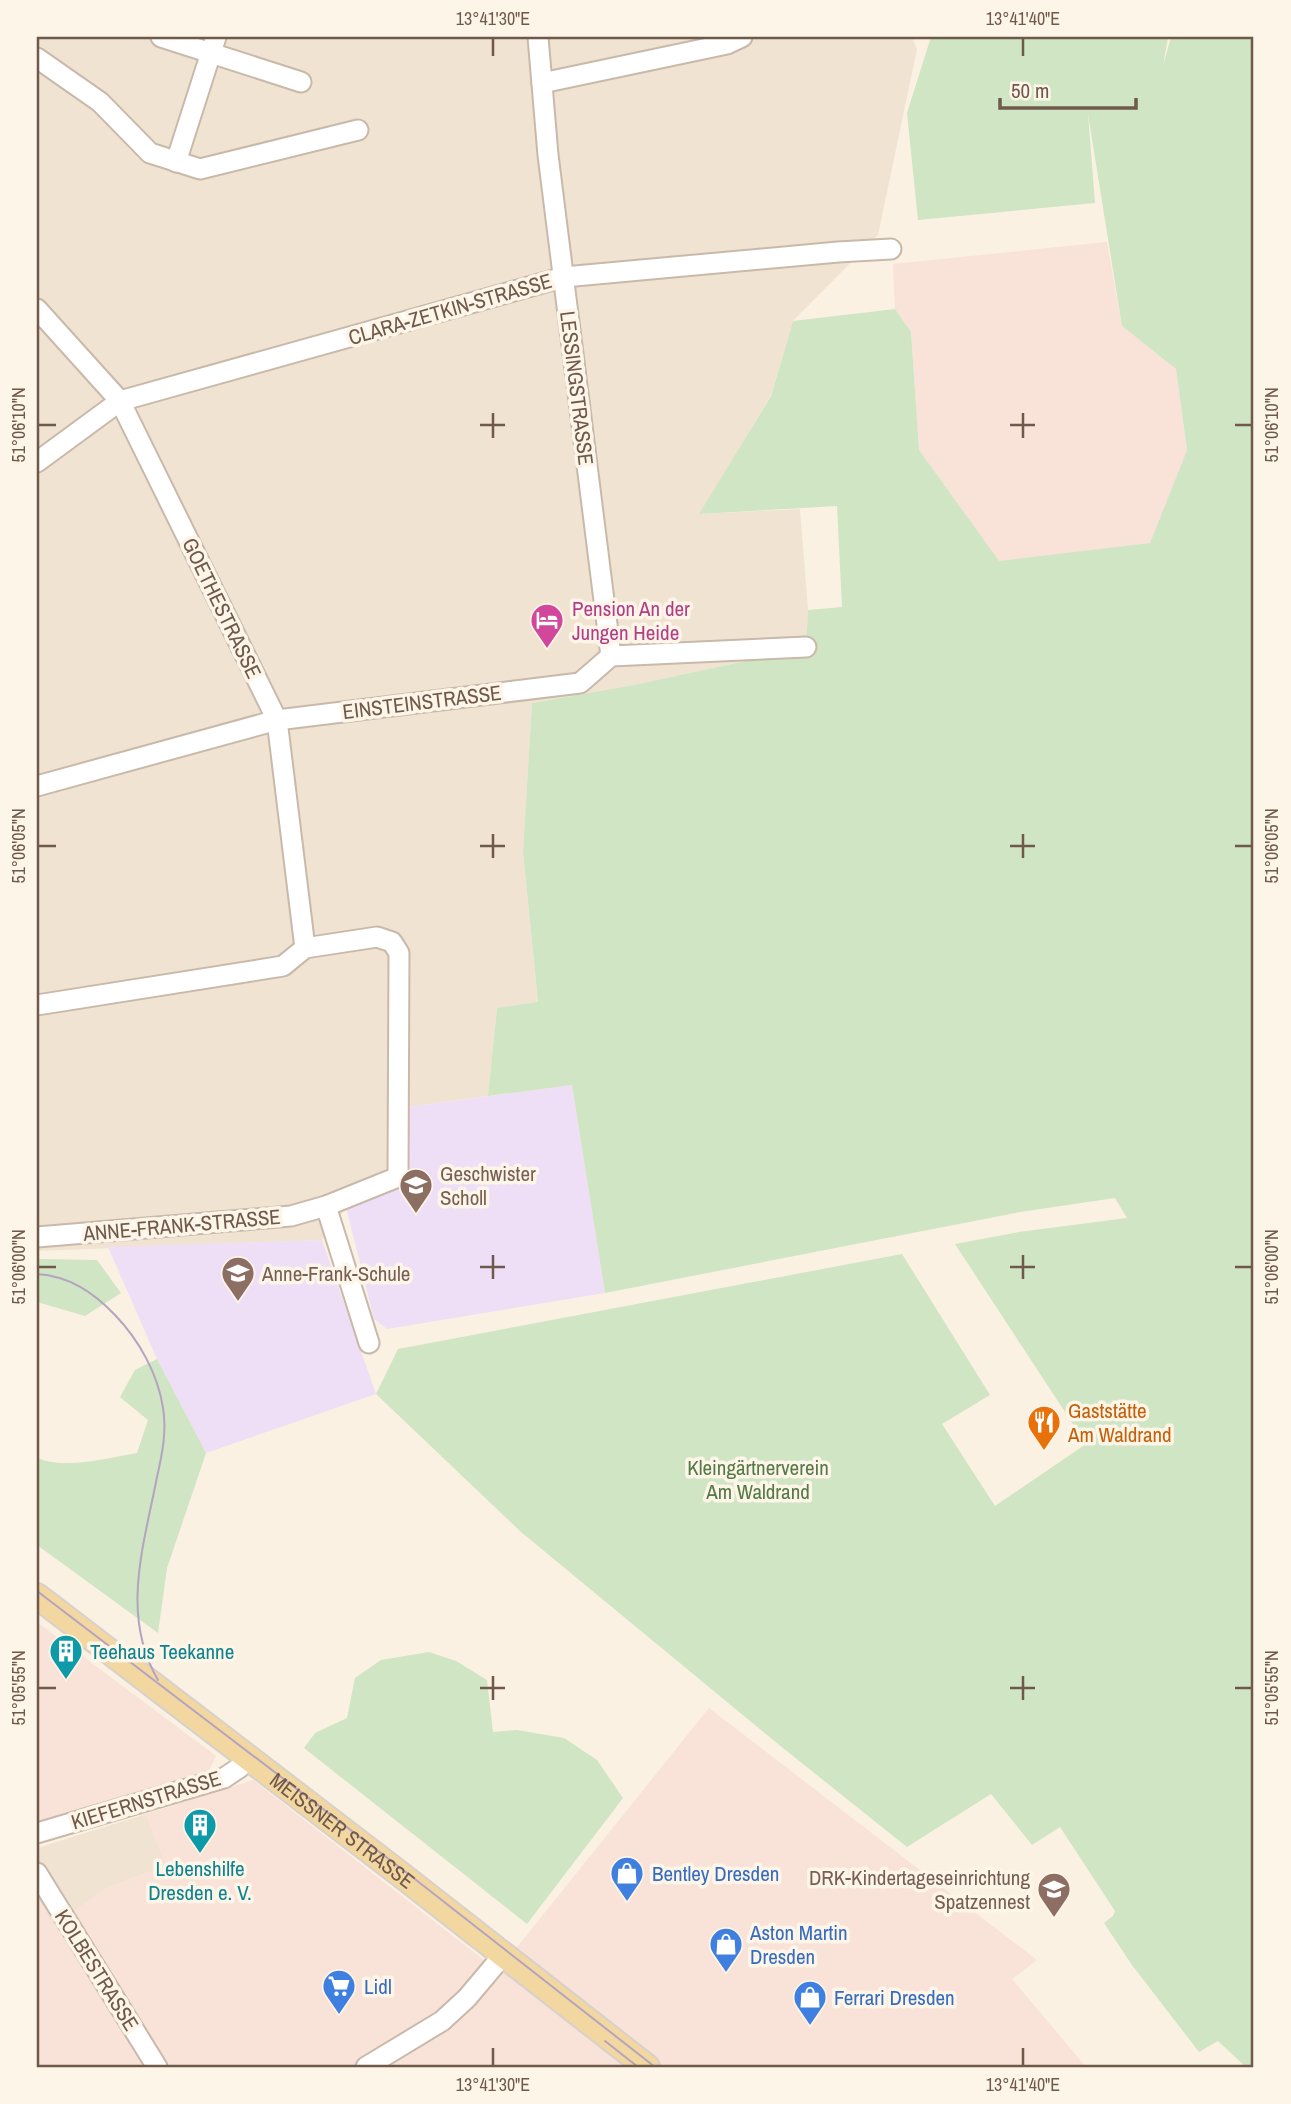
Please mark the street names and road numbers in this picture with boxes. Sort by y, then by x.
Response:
street label: CLARA-ZETKIN-STRASSE [345,266,555,352]
street label: LESSINGSTRASSE [553,309,601,467]
street label: GOETHESTRASSE [175,533,269,683]
street label: EINSTEINSTRASSE [341,678,503,726]
street label: ANNE-FRANK-STRASSE [81,1202,282,1248]
street label: KIEFERNSTRASSE [68,1763,224,1837]
street label: MEISSNER STRASSE [264,1765,421,1895]
street label: KOLBESTRASSE [48,1904,146,2036]

